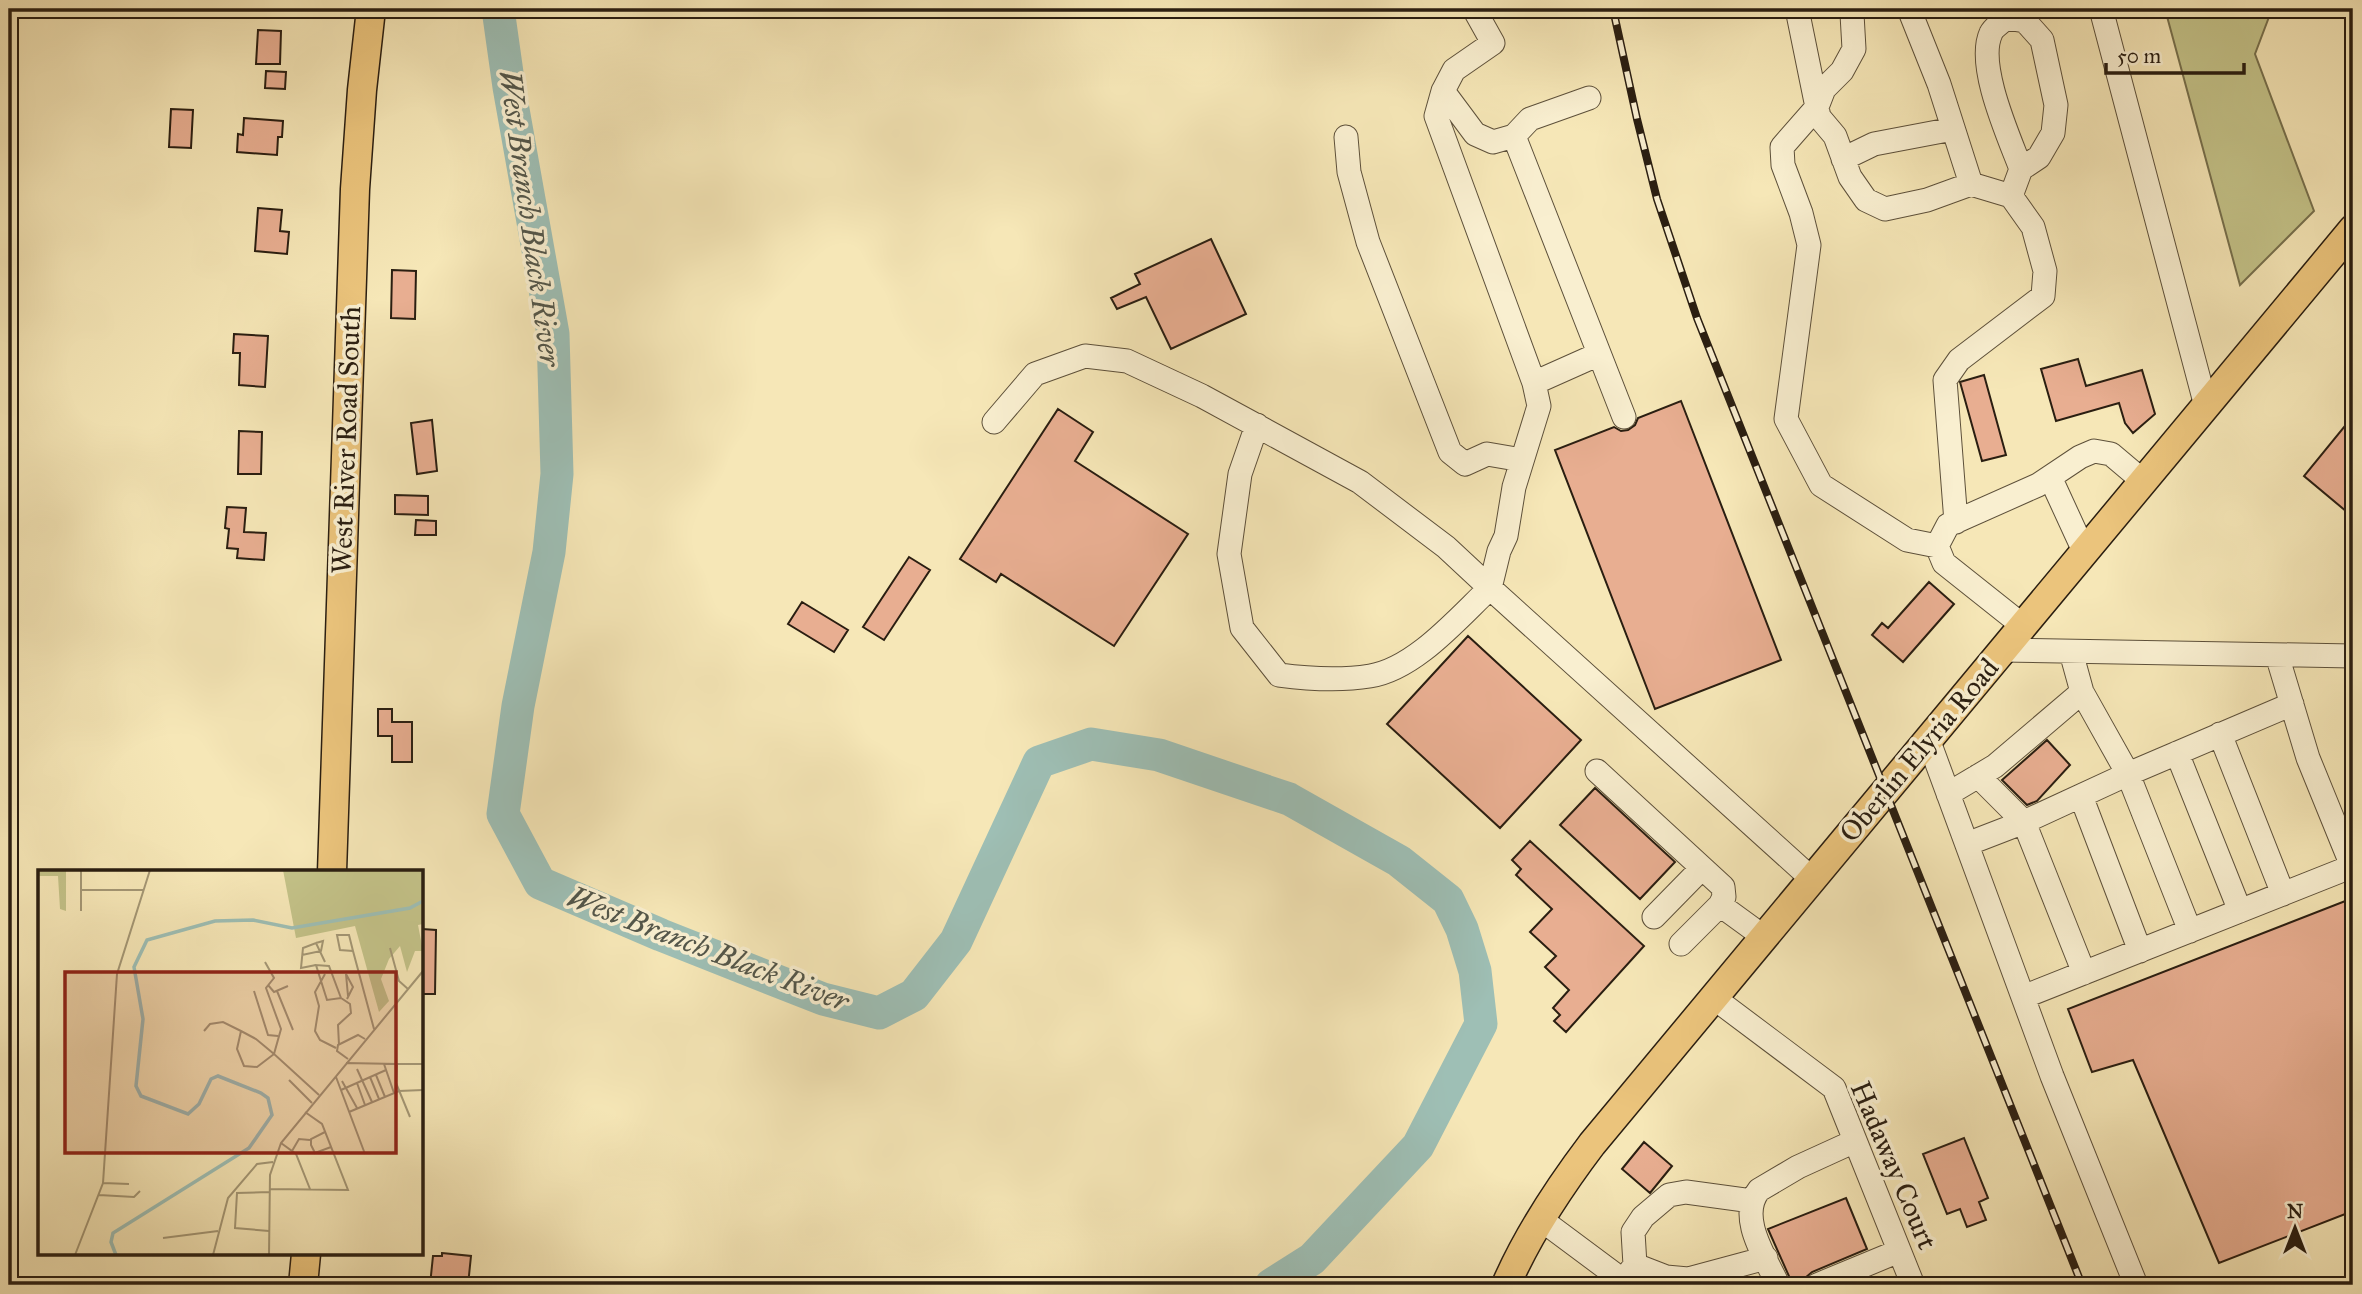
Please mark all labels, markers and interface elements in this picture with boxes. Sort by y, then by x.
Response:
scale bar [2106,32,2245,76]
text: 50 m [2117,43,2162,69]
water label: West Branch Black River [491,68,569,370]
street label: West River Road South [324,305,368,575]
street label: Oberlin Elyria Road [1832,651,2006,849]
inset map [38,870,424,1256]
water label: West Branch Black River [562,879,855,1020]
street label: Hadaway Court [1843,1076,1945,1254]
north arrow [2260,1192,2330,1262]
text: N [2287,1200,2303,1223]

